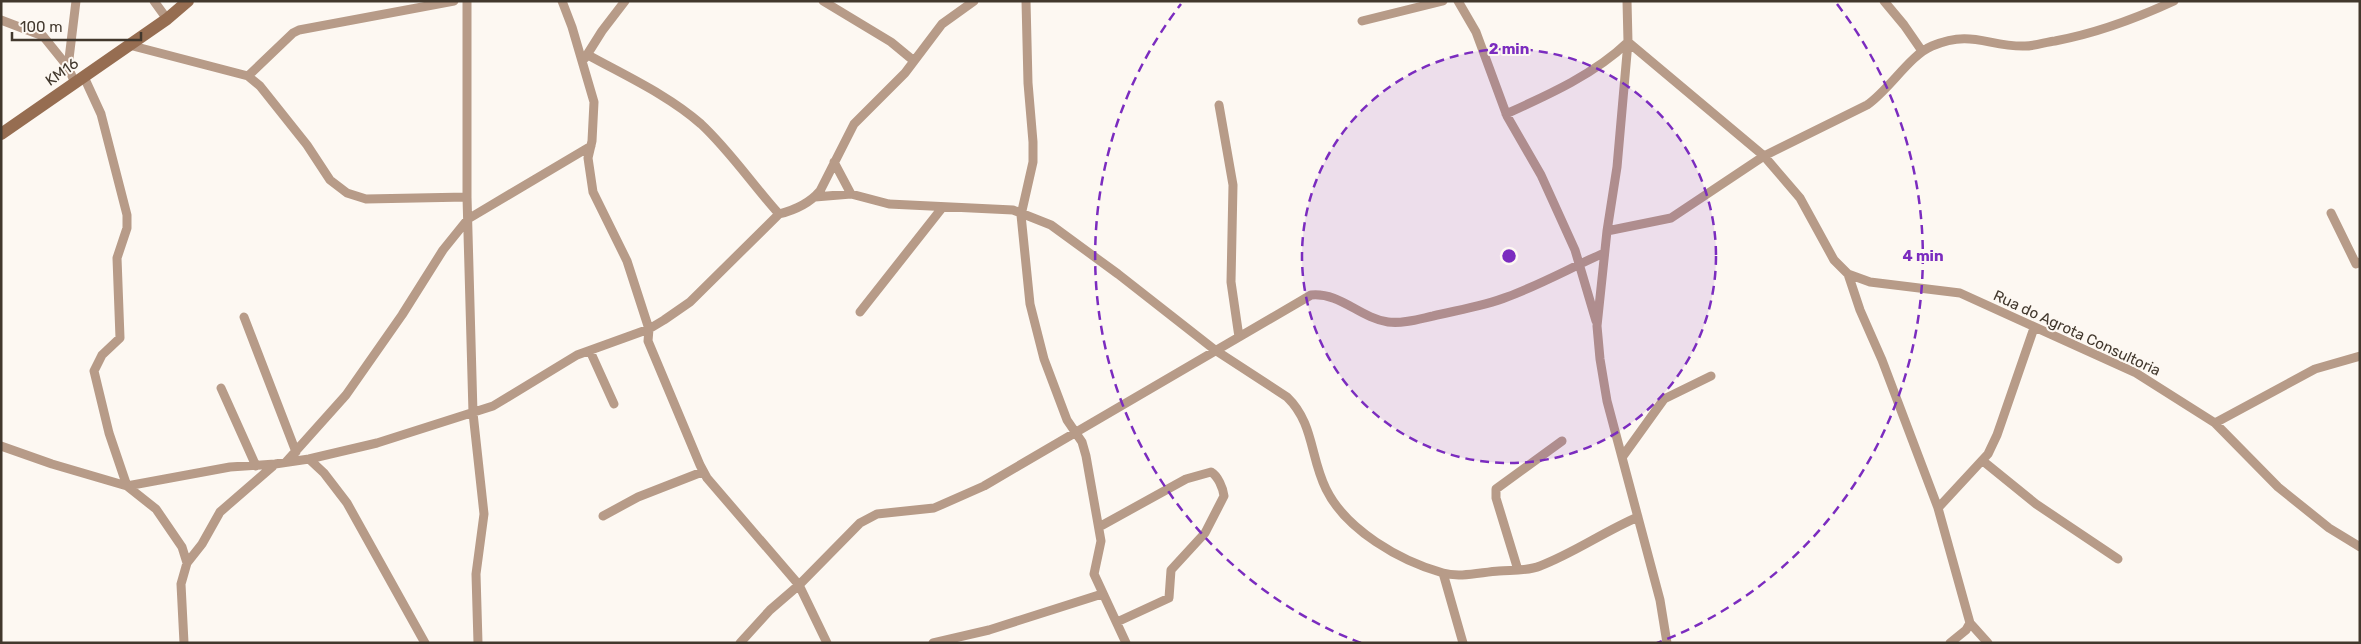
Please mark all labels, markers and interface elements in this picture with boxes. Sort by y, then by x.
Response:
scale bar [12,10,141,42]
text: 100 m [20,18,62,36]
text: 2 min [1489,40,1529,58]
street label: KM16 [42,54,82,90]
centre of rings [1500,247,1518,265]
text: 4 min [1902,247,1944,265]
street label: Rua do Agrota Consultoria [1990,286,2164,380]

